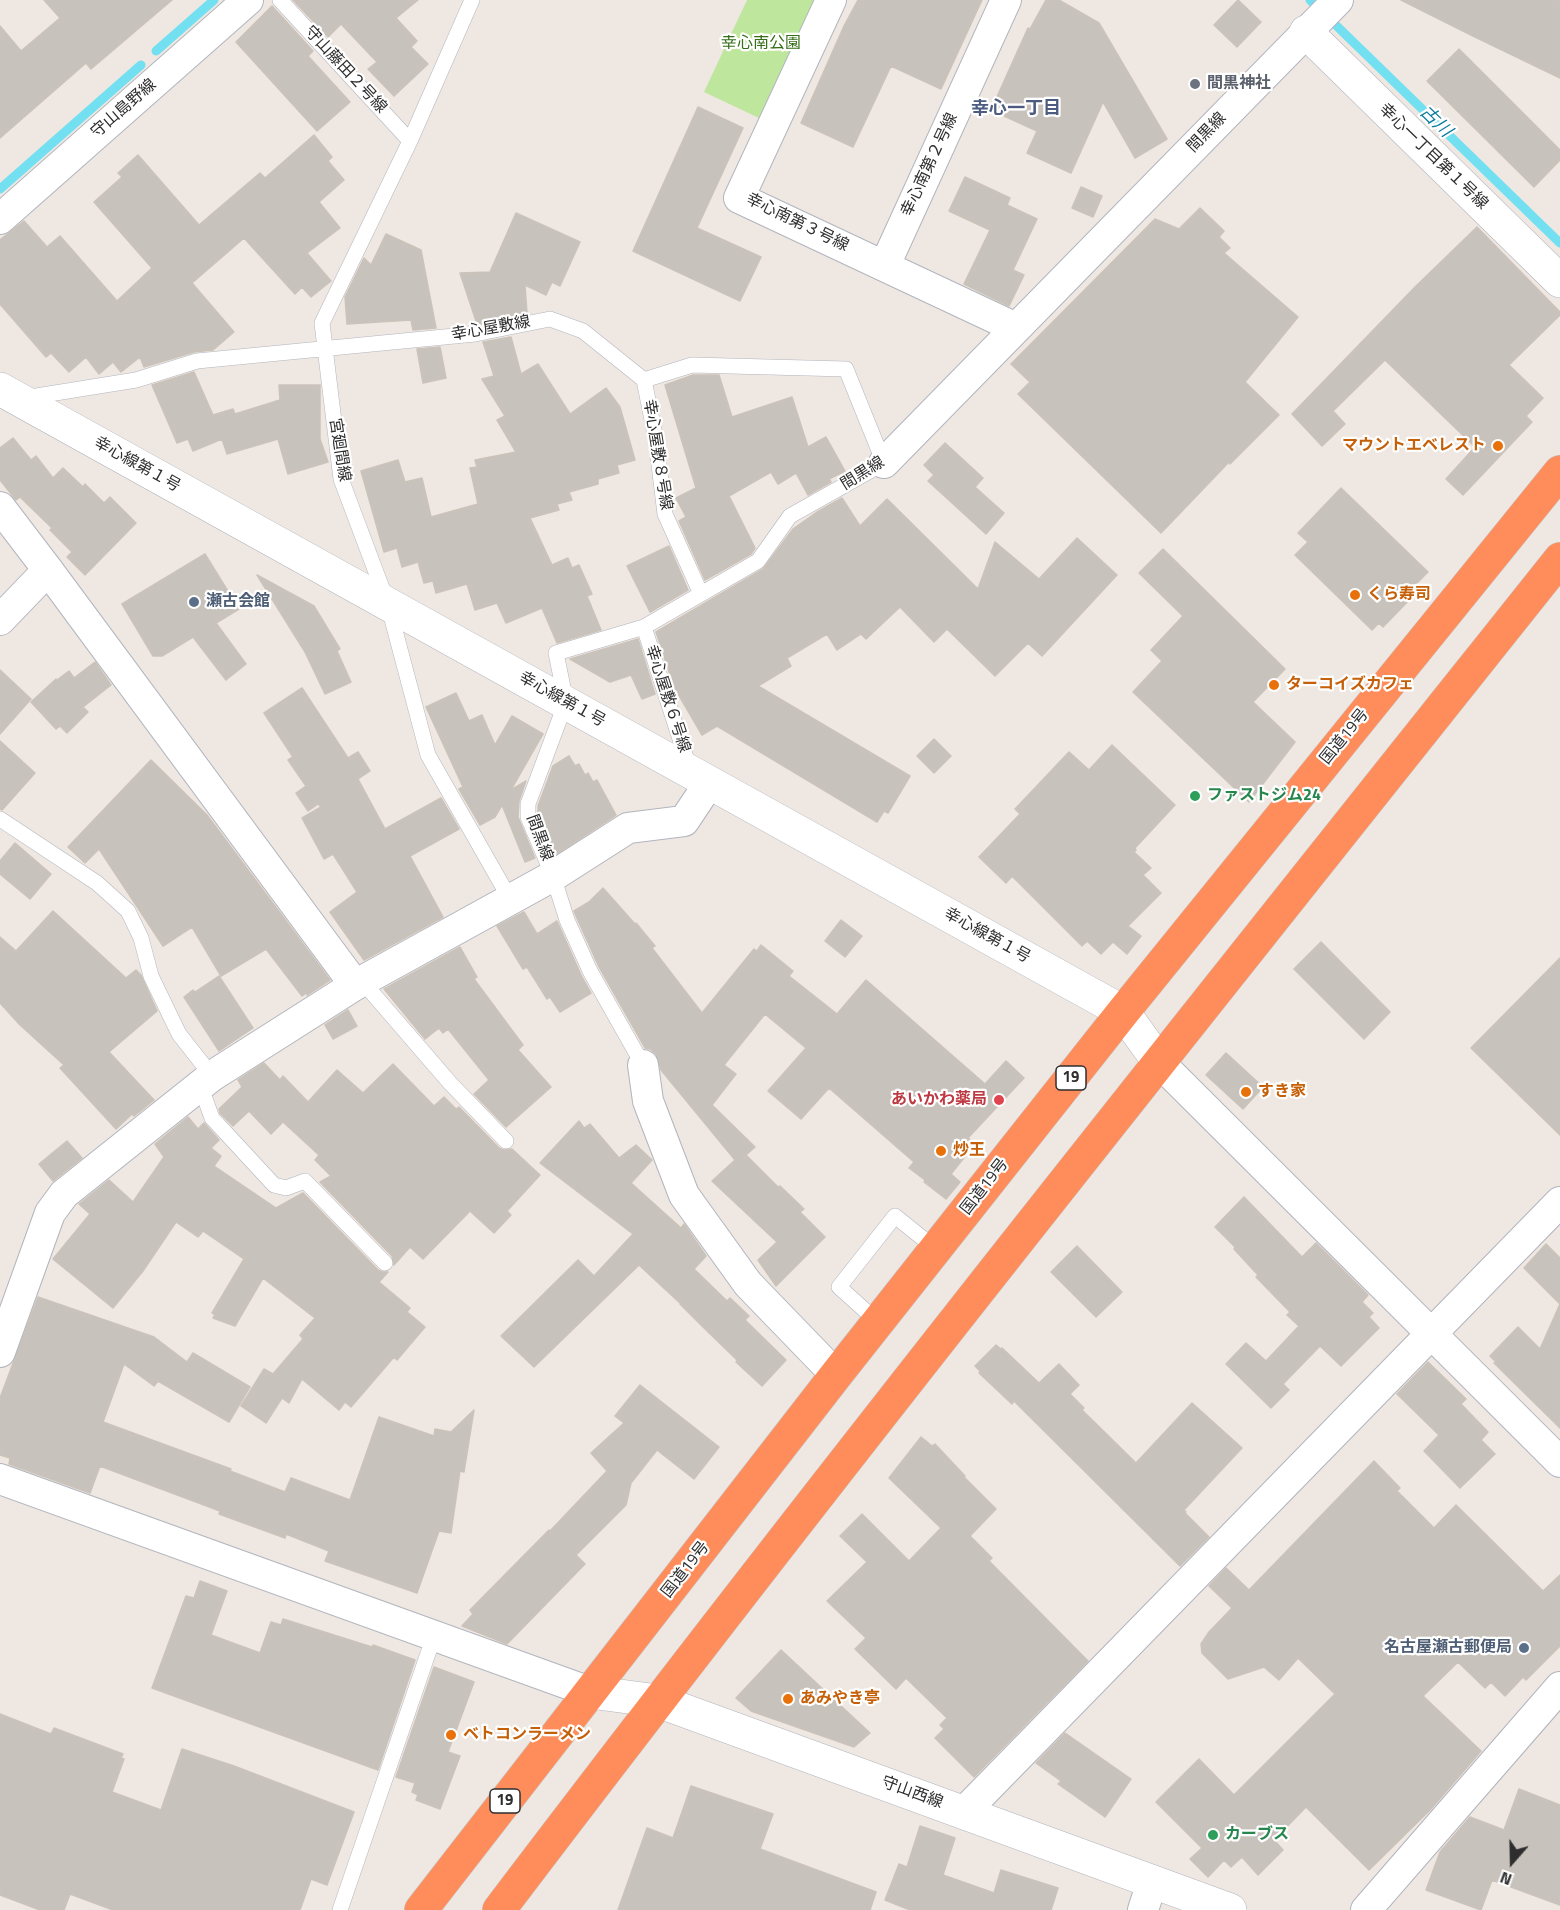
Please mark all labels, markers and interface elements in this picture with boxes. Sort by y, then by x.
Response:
street label: 守山藤田２号線 [300,22,390,118]
park label: 幸心南公園 [721,34,801,54]
place label: 間黒神社 [1207,74,1271,94]
street label: 守山島野線 [88,76,160,142]
marker: 間黒神社 [1188,77,1202,91]
district label: 幸心一丁目 [971,99,1061,121]
street label: 幸心一丁目第１号線 [1375,100,1491,214]
water label: 古川 [1415,102,1455,142]
street label: 間黒線 [1183,109,1231,157]
street label: 幸心南第２号線 [898,110,962,220]
street label: 幸心南第３号線 [742,190,852,256]
street label: 幸心屋敷線 [450,313,532,345]
street label: 幸心屋敷８号線 [639,398,675,512]
street label: 宮廻間線 [325,417,353,483]
street label: 幸心線第１号 [90,433,184,497]
place label: マウントエベレスト [1342,436,1486,456]
marker: マウントエベレスト [1491,439,1505,453]
street label: 間黒線 [838,453,888,495]
place label: くら寿司 [1367,585,1431,605]
marker: くら寿司 [1348,588,1362,602]
place label: 瀬古会館 [206,592,270,612]
marker: 瀬古会館 [187,595,201,609]
street label: 幸心屋敷６号線 [641,643,693,755]
street label: 幸心線第１号 [515,668,609,732]
place label: ターコイズカフェ [1286,675,1414,695]
marker: ターコイズカフェ [1267,678,1281,692]
street label: 国道19号 [1317,705,1373,769]
place label: ファストジム24 [1207,786,1321,806]
marker: ファストジム24 [1188,789,1202,803]
street label: 間黒線 [522,812,556,864]
street label: 幸心線第１号 [940,904,1034,968]
road number: 19 [1056,1066,1086,1090]
place label: すき家 [1258,1082,1306,1102]
marker: すき家 [1239,1085,1253,1099]
place label: あいかわ薬局 [891,1090,987,1110]
marker: あいかわ薬局 [992,1093,1006,1107]
place label: 炒王 [953,1141,985,1161]
marker: 炒王 [934,1144,948,1158]
street label: 国道19号 [957,1155,1013,1219]
street label: 国道19号 [658,1538,714,1602]
place label: 名古屋瀬古郵便局 [1384,1638,1512,1658]
marker: 名古屋瀬古郵便局 [1517,1641,1531,1655]
place label: あみやき亭 [800,1689,880,1709]
marker: あみやき亭 [781,1692,795,1706]
place label: ベトコンラーメン [463,1725,591,1745]
marker: ベトコンラーメン [444,1728,458,1742]
street label: 守山西線 [879,1773,945,1813]
road number: 19 [490,1789,520,1813]
place label: カーブス [1225,1825,1289,1845]
marker: カーブス [1206,1828,1220,1842]
north arrow [1482,1832,1542,1892]
text: N [1497,1866,1515,1892]

